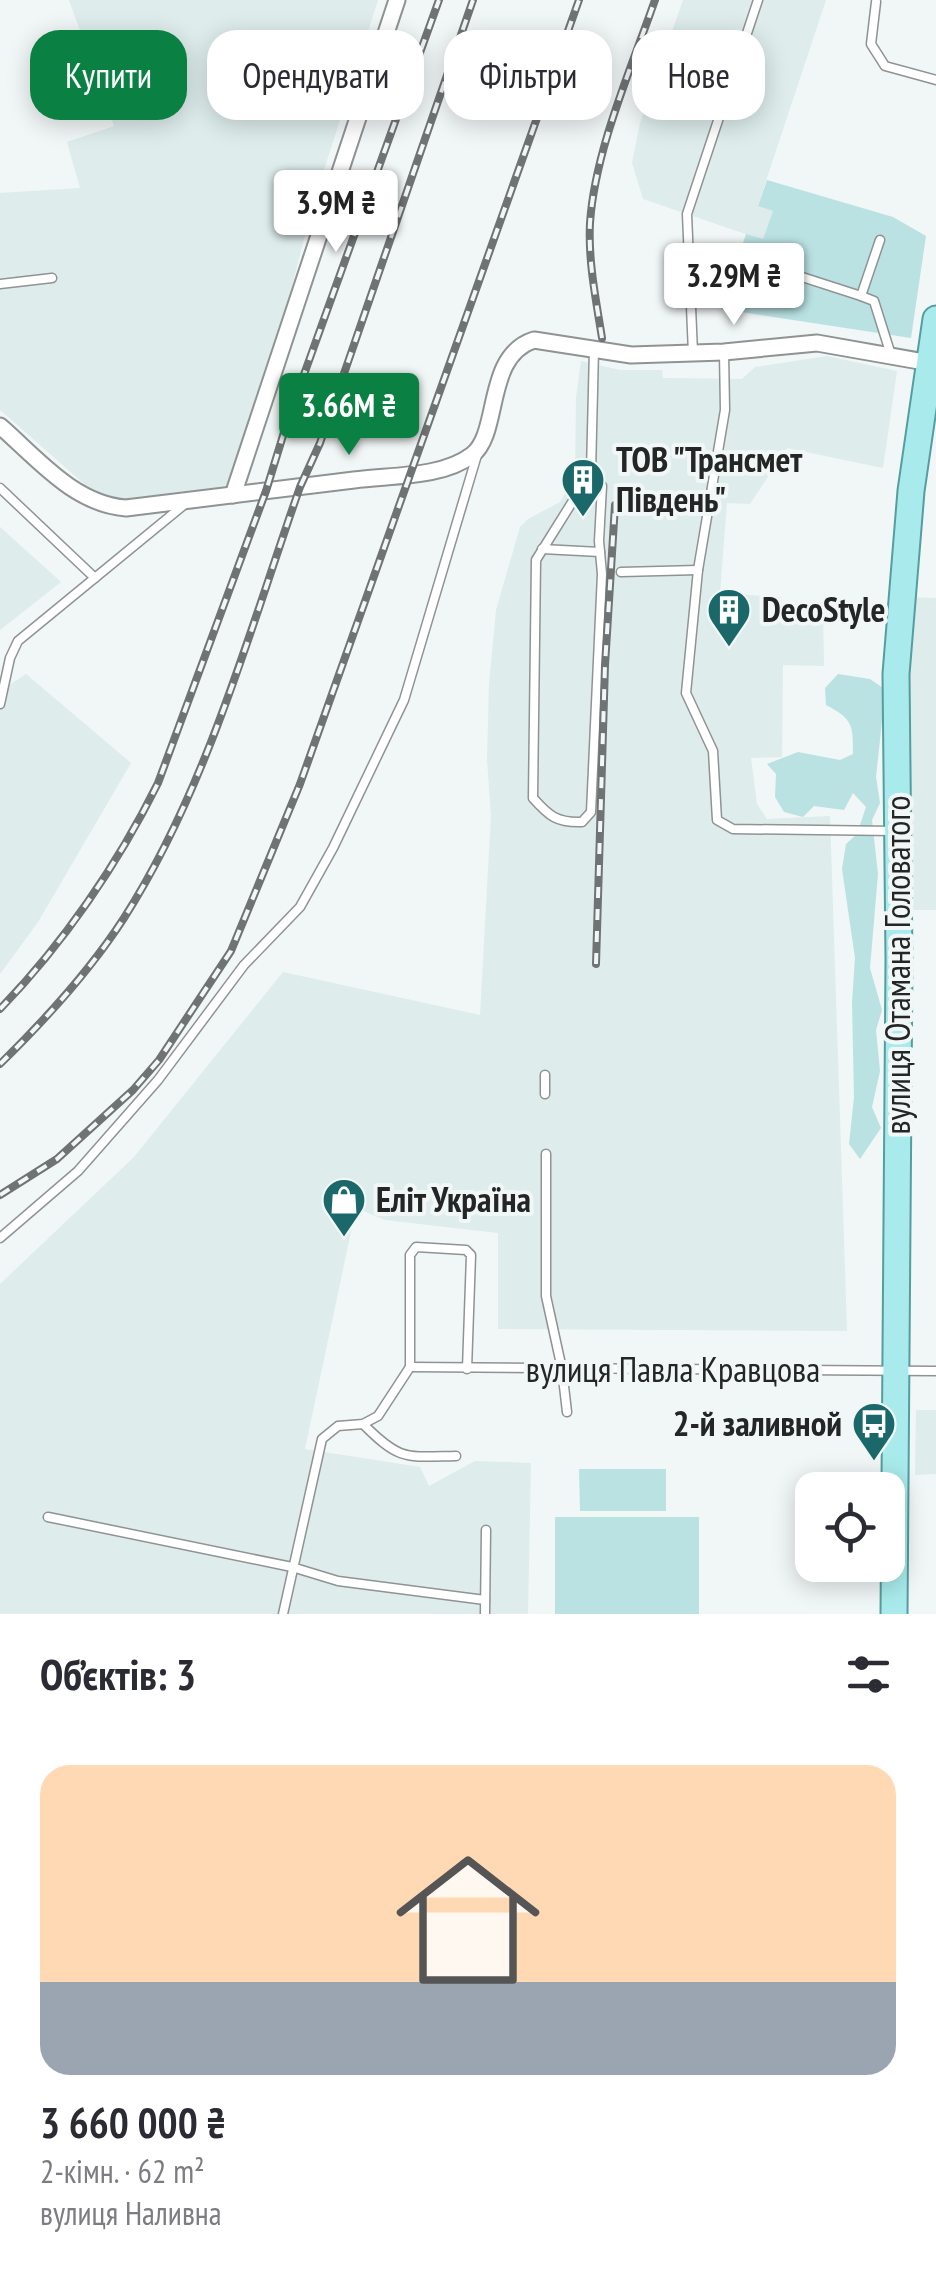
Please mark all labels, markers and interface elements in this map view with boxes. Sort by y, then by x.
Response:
chip: Купити [30,30,187,120]
chip: Орендувати [207,30,424,120]
chip: Фільтри [444,30,612,120]
chip: Нове [632,30,765,120]
pin: 3.9M ₴ [255,170,417,255]
text: 3.9M ₴ [296,181,376,223]
pin: 3.29M ₴ [642,243,826,328]
text: 3.29M ₴ [686,254,782,296]
pin: 3.66M ₴ [257,373,441,458]
text: 3.66M ₴ [301,384,397,426]
place label: ТОВ "Трансмет Південь" [616,436,803,522]
building icon: ТОВ "Трансмет Південь" [560,457,606,518]
place label: DecoStyle [762,586,885,632]
building icon: DecoStyle [706,587,752,648]
street label: вулиця Отамана Головатого [874,795,920,1135]
place label: Еліт Україна [376,1176,531,1222]
shop icon: Еліт Україна [321,1177,367,1238]
street label: вулиця Павла Кравцова [526,1346,820,1392]
place label: 2-й заливной [673,1400,842,1446]
bus stop icon: 2-й заливной [851,1401,897,1462]
map controls [795,1472,905,1582]
button: locate [795,1472,905,1582]
text: Об’єктів: 3 [40,1647,196,1702]
icon: filters [841,1647,896,1702]
icon: home [378,1830,558,2010]
text: 3 660 000 ₴ [40,2095,226,2150]
text: 2-кімн. · 62 m² [40,2150,205,2192]
text: вулиця Наливна [40,2192,222,2234]

